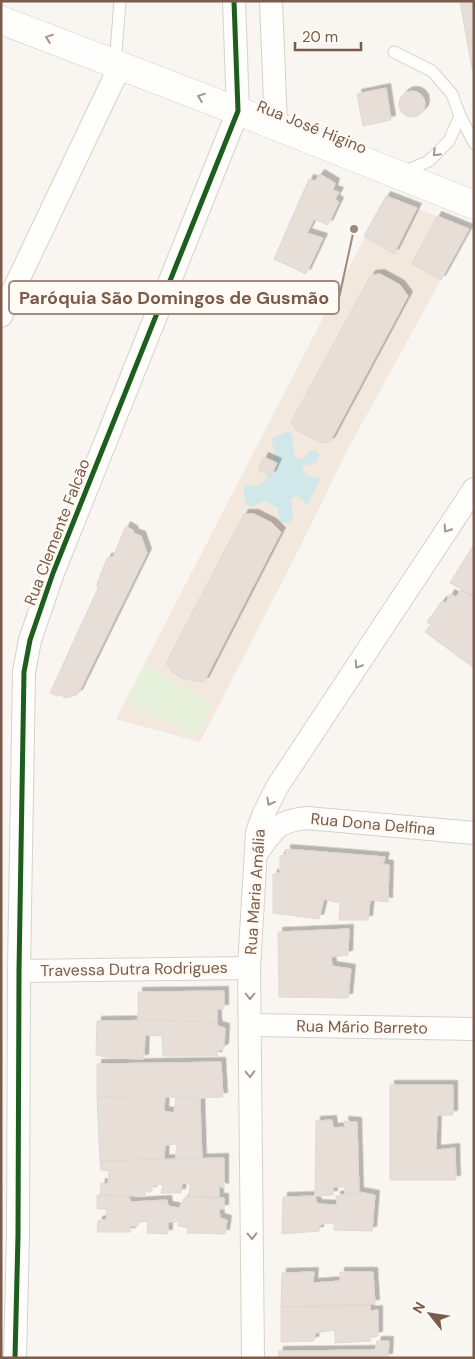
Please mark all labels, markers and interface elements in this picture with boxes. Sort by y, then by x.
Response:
scale bar [295,20,361,52]
text: 20 m [302,27,338,47]
one-way arrow [45,34,54,45]
one-way arrow [197,93,205,103]
street label: Rua José Higino [254,95,370,159]
one-way arrow [433,148,442,157]
callout: Paróquia São Domingos de Gusmão [9,281,339,314]
text: Paróquia São Domingos de Gusmão [19,286,329,310]
street label: Rua Clemente Falcão [19,456,95,608]
one-way arrow [444,524,453,533]
one-way arrow [354,660,364,669]
one-way arrow [266,796,276,805]
street label: Rua Dona Delfina [310,808,436,840]
street label: Rua Maria Amália [240,828,270,956]
street label: Travessa Dutra Rodrigues [40,957,228,981]
one-way arrow [245,993,255,1001]
street label: Rua Mário Barreto [296,1015,428,1039]
one-way arrow [245,1070,255,1078]
one-way arrow [247,1232,257,1240]
north arrow [405,1289,455,1339]
text: N [408,1299,429,1316]

